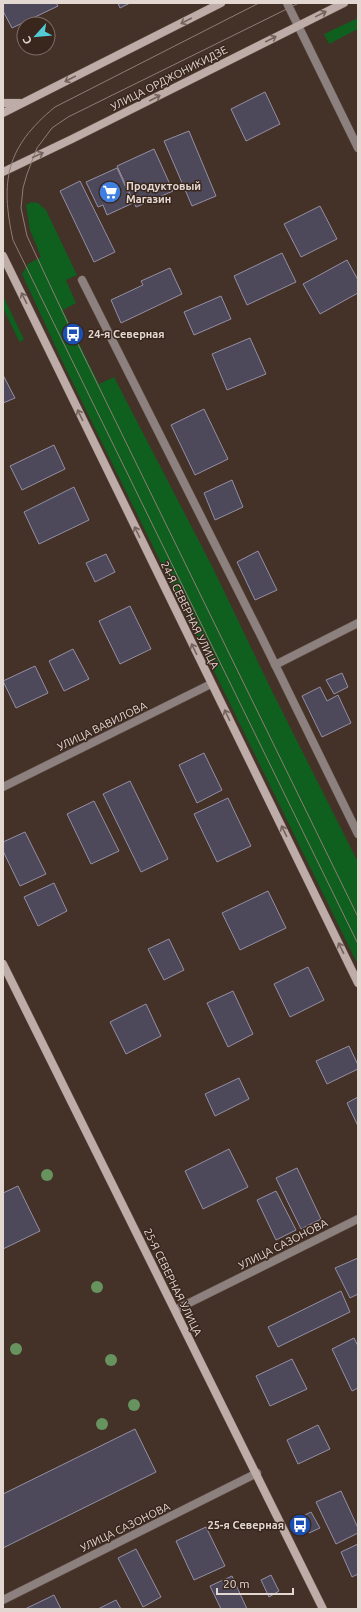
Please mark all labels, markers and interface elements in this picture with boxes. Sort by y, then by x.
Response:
one-way arrow [315,10,327,17]
north arrow [16,16,56,56]
one-way arrow [180,17,192,25]
text: С [20,35,34,46]
one-way arrow [265,35,277,42]
street label: УЛИЦА ОРДЖОНИКИДЗЕ [109,43,229,113]
one-way arrow [64,76,76,84]
one-way arrow [148,93,160,101]
one-way arrow [32,151,44,158]
supermarket icon: Продуктовый Магазин [97,179,123,205]
place label: Продуктовый Магазин [126,180,201,205]
one-way arrow [19,292,27,304]
bus stop icon: 24-я Северная [60,321,86,347]
place label: 24-я Северная [88,328,165,340]
one-way arrow [76,409,84,421]
one-way arrow [133,526,140,538]
street label: 24-Я СЕВЕРНАЯ УЛИЦА [159,559,222,672]
one-way arrow [190,643,197,655]
street label: УЛИЦА ВАВИЛОВА [55,699,149,753]
one-way arrow [222,709,230,721]
one-way arrow [280,826,287,838]
one-way arrow [337,943,344,955]
street label: УЛИЦА САЗОНОВА [237,1216,330,1272]
street label: 25-Я СЕВЕРНАЯ УЛИЦА [142,1226,205,1339]
street label: УЛИЦА САЗОНОВА [78,1500,172,1554]
bus stop icon: 25-я Северная [287,1512,313,1538]
place label: 25-я Северная [207,1519,284,1531]
scale bar [217,1570,293,1596]
text: 20 m [223,1577,250,1590]

